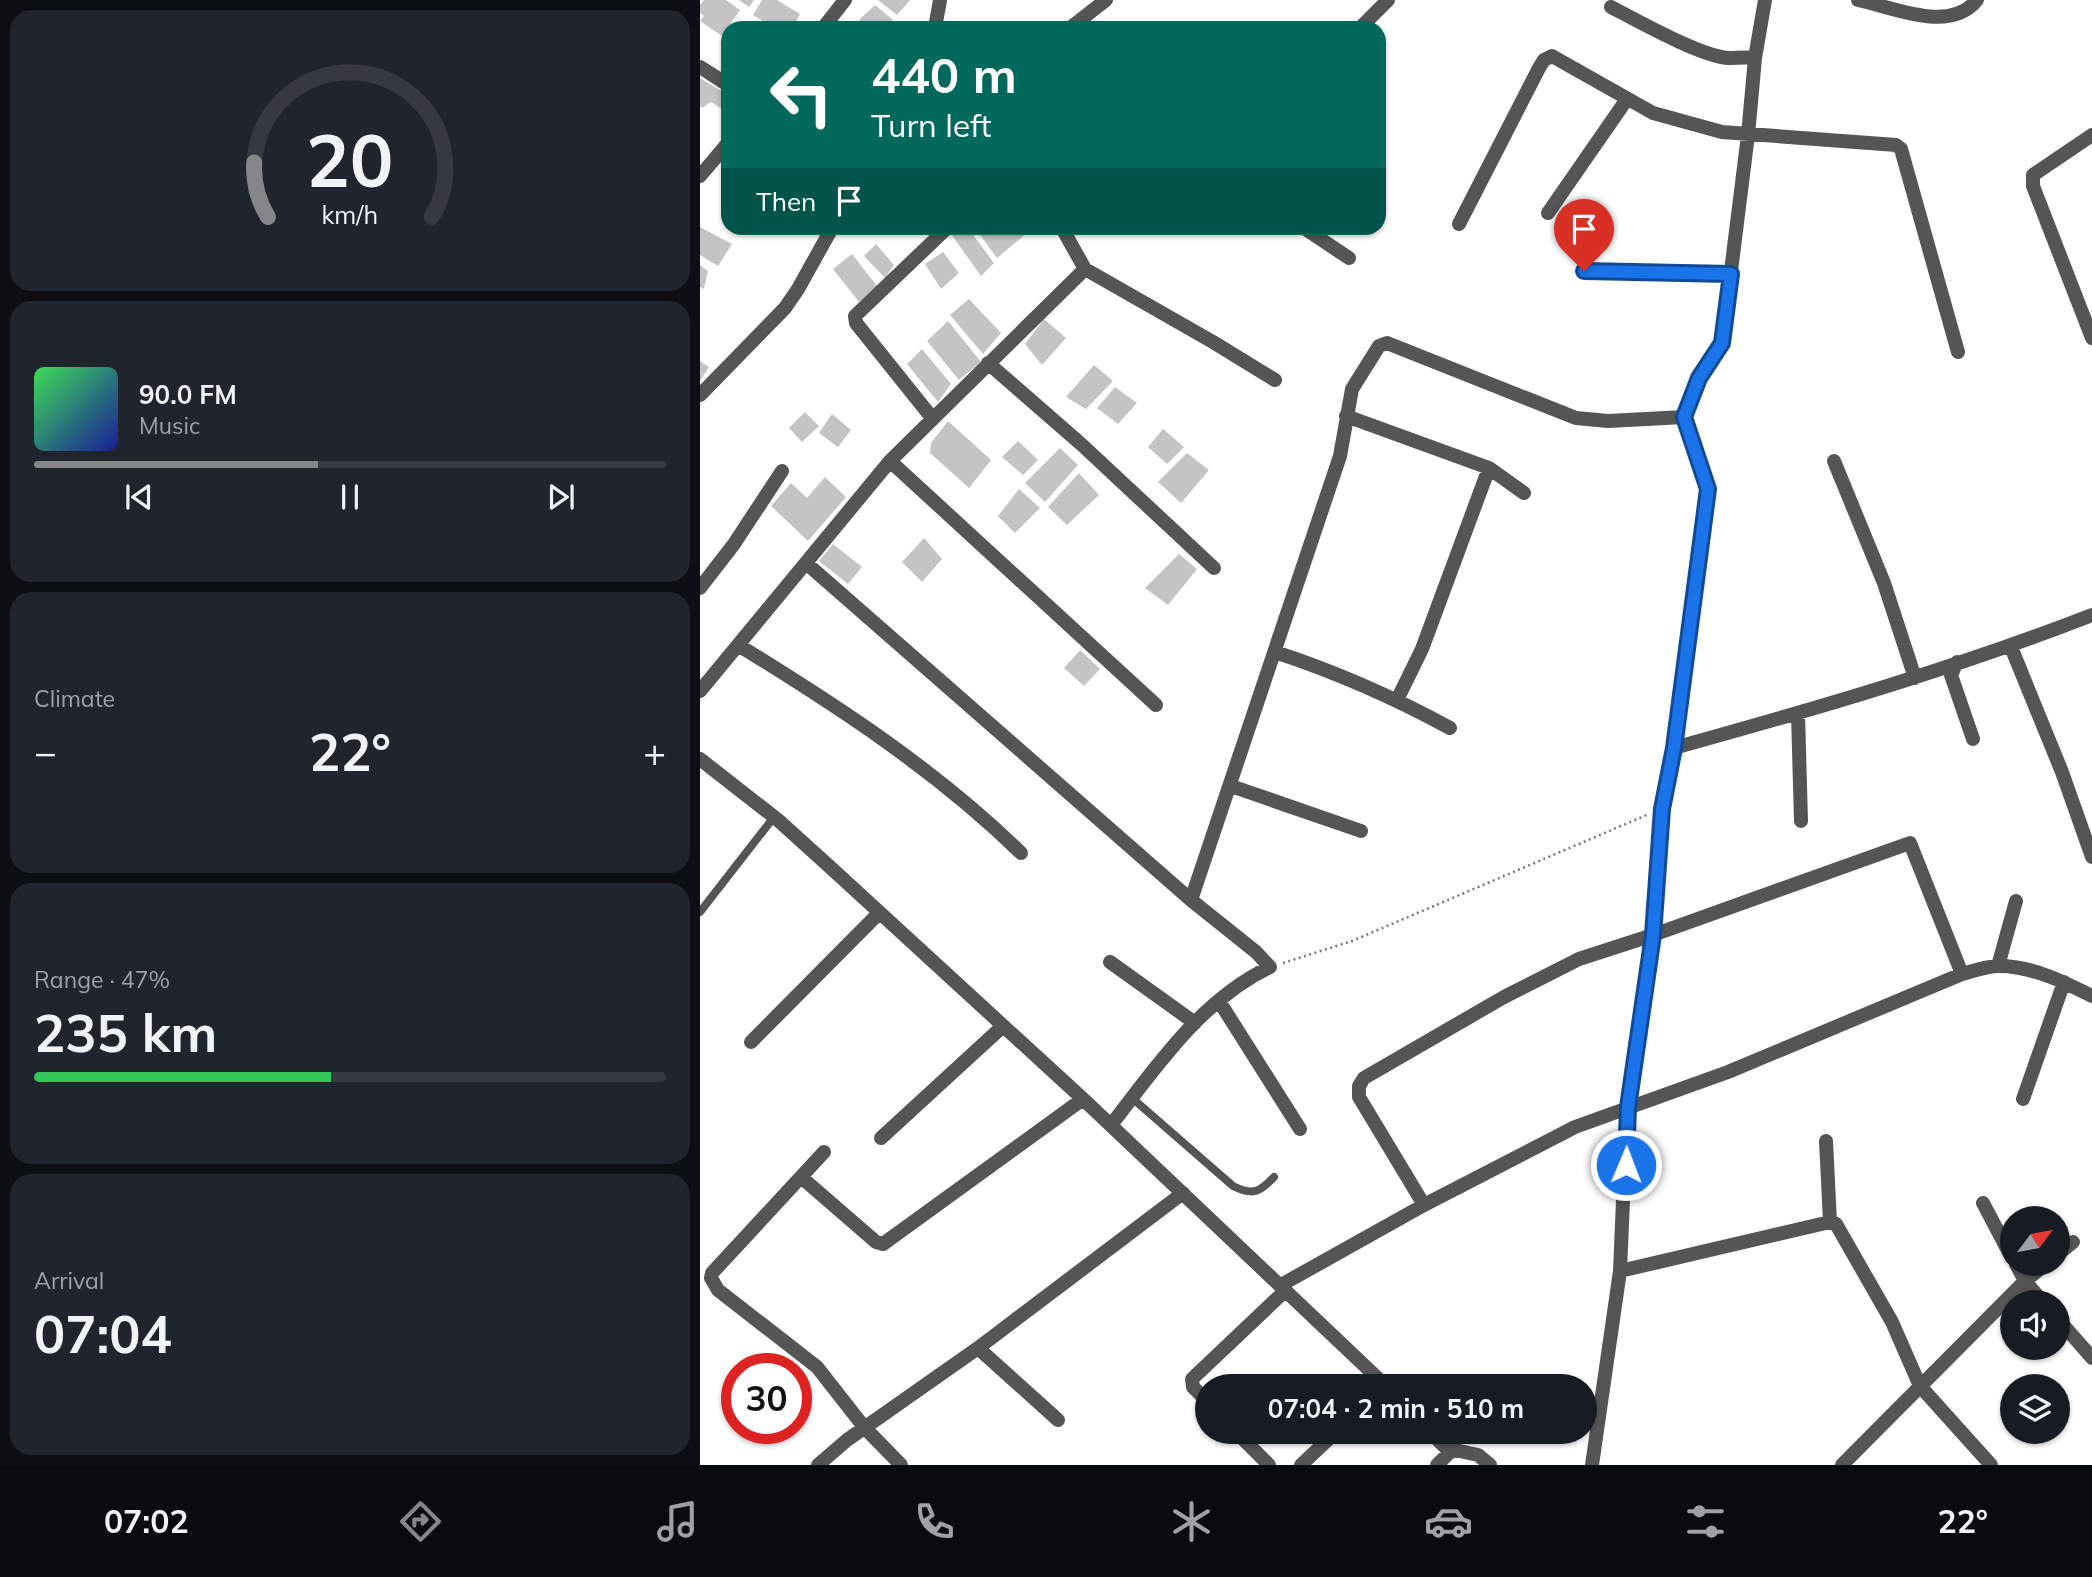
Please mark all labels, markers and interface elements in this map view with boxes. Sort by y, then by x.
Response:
text: 440 m [871,44,1017,105]
icon: left [756,49,847,140]
text: Turn left [871,105,991,145]
text: 20 [306,114,394,205]
icon: arrive [830,182,868,220]
text: Then [756,185,816,218]
text: km/h [322,198,378,229]
pin [1554,199,1614,271]
icon: arrive [1565,210,1603,248]
text: 90.0 FM [139,378,237,411]
text: Music [139,411,200,440]
icon: previous [120,478,158,516]
icon: pause [331,478,369,516]
icon: next [542,478,580,516]
text: Climate [34,684,115,713]
text: 22° [309,719,391,784]
text: − [34,728,57,776]
text: + [643,728,666,776]
text: Range · 47% [34,965,170,994]
text: 235 km [34,1000,217,1065]
position arrow [1589,1128,1663,1202]
north arrow [2000,1206,2070,1276]
map controls [2000,1206,2070,1444]
text: Arrival [34,1266,104,1295]
button: sound [2000,1290,2070,1360]
text: 07:04 [34,1301,172,1366]
speed limit sign: 30 [721,1353,812,1444]
button: layers [2000,1374,2070,1444]
text: 07:04 · 2 min · 510 m [1268,1392,1524,1425]
icon: directions [396,1497,445,1546]
icon: music [653,1497,702,1546]
icon: phone [910,1497,959,1546]
icon: climate [1167,1497,1216,1546]
icon: car [1424,1497,1473,1546]
icon: filters [1681,1497,1730,1546]
text: 07:02 [104,1501,189,1541]
text: 22° [1937,1501,1988,1541]

